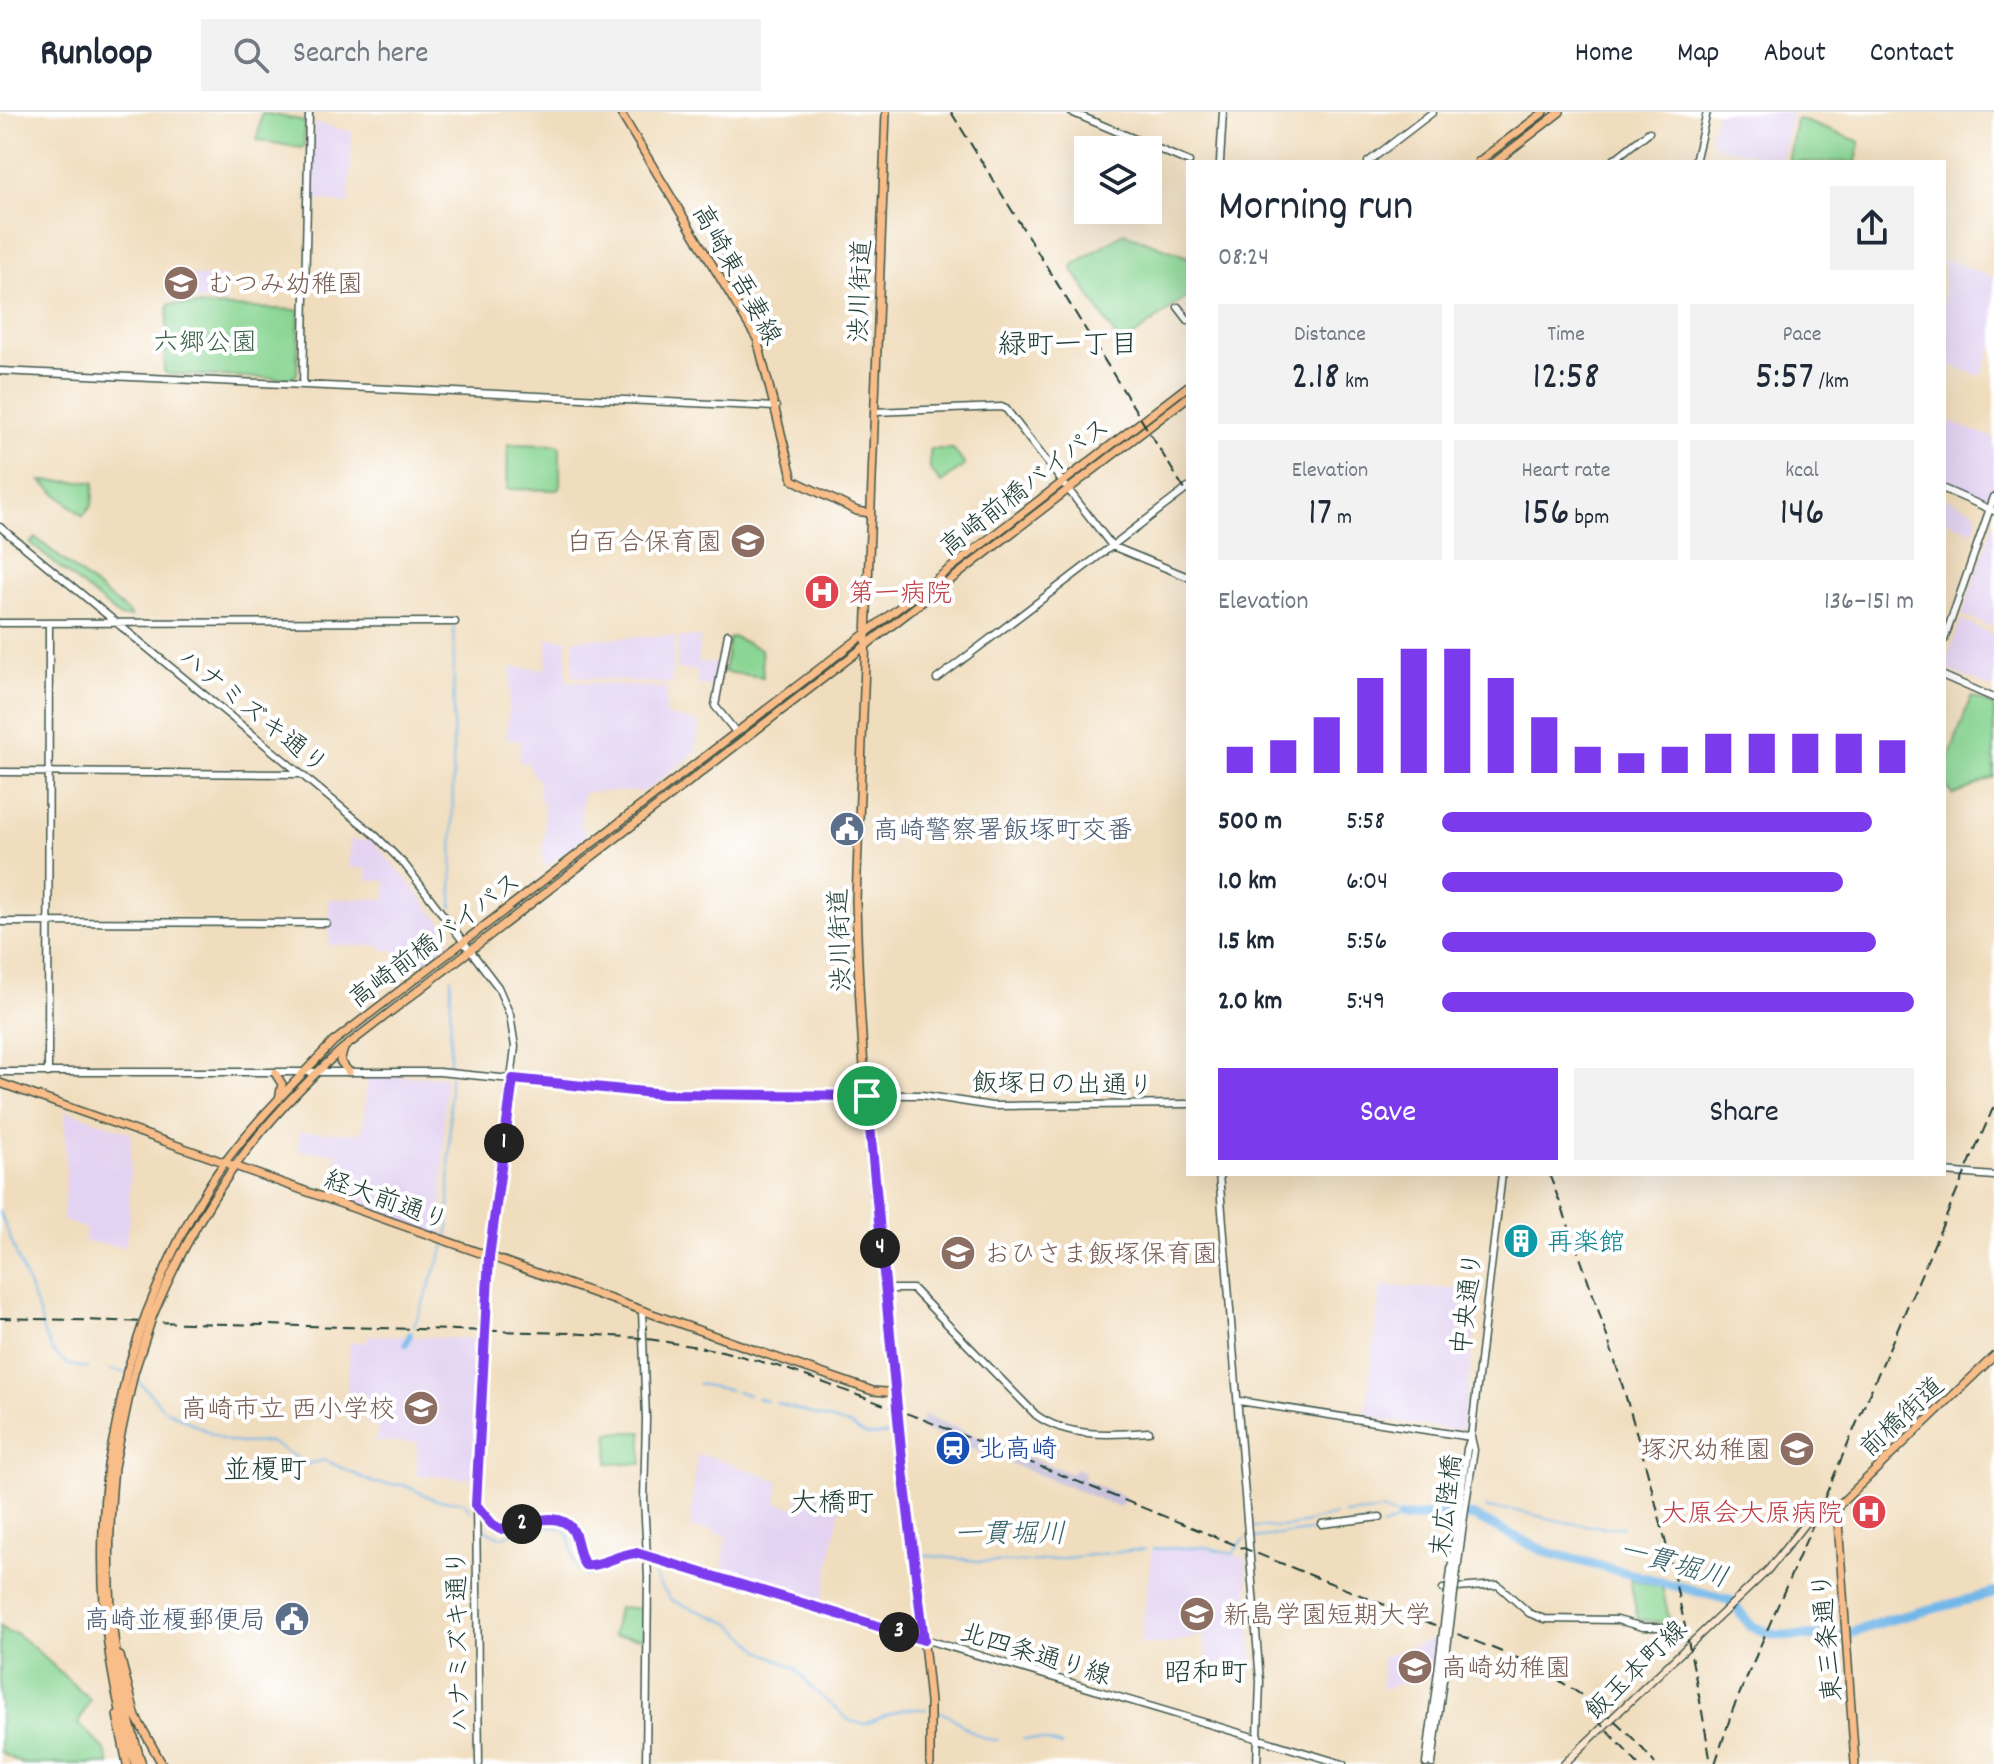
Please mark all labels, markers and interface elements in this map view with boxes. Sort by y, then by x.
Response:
search box [201,19,761,91]
text: Runloop [40,28,153,83]
icon: search [229,33,273,77]
text: Search here [293,34,428,77]
text: Home [1575,35,1633,75]
text: Map [1677,35,1719,75]
text: About [1763,35,1826,75]
text: Contact [1870,35,1954,75]
map controls [1074,136,1162,224]
button: layers [1074,136,1162,224]
text: Morning run [1218,178,1413,241]
button: share [1830,186,1914,270]
street label: 高崎東吾妻線 [681,199,789,353]
street label: 渋川街道 [842,239,883,344]
text: 08:24 [1218,240,1269,277]
school or university icon: むつみ幼稚園 [162,264,200,302]
place label: むつみ幼稚園 [207,268,363,305]
text: Distance [1294,320,1366,351]
text: Time [1547,320,1585,351]
text: Pace [1783,320,1821,351]
park label: 六郷公園 [153,326,257,363]
district label: 緑町一丁目 [998,328,1138,368]
text: 2.18 [1291,351,1340,408]
text: 12:58 [1532,351,1600,408]
text: 5:57 [1755,351,1814,408]
text: km [1340,367,1369,398]
text: /km [1814,367,1849,398]
street label: 高崎前橋バイパス [933,410,1119,567]
text: Elevation [1292,456,1368,487]
text: Heart rate [1522,456,1610,487]
text: kcal [1785,456,1819,487]
text: 17 [1308,487,1332,544]
text: 156 [1523,487,1570,544]
text: 146 [1780,487,1824,544]
text: m [1332,503,1352,534]
text: bpm [1570,503,1609,534]
school or university icon: 白百合保育園 [729,522,767,560]
place label: 白百合保育園 [566,526,722,563]
hospital icon: 第一病院 [803,573,841,611]
place label: 第一病院 [848,577,952,614]
text: Elevation [1218,584,1308,621]
text: 136–151 m [1824,584,1914,621]
street label: ハナミズキ通り [169,641,335,785]
text: 500 m [1218,804,1282,841]
text: 5:58 [1346,804,1385,841]
public building icon: 高崎警察署飯塚町交番 [828,810,866,848]
place label: 高崎警察署飯塚町交番 [873,814,1133,851]
text: 1.0 km [1218,864,1277,901]
text: 6:04 [1346,864,1388,901]
street label: 高崎前橋バイパス [342,865,530,1019]
street label: 渋川街道 [822,887,863,992]
text: 1.5 km [1218,924,1275,961]
text: 5:56 [1346,924,1387,961]
text: 2.0 km [1218,984,1282,1021]
text: 5:49 [1346,984,1385,1021]
pin [833,1062,901,1130]
street label: 飯塚日の出通り [972,1066,1154,1107]
button: Save [1218,1068,1558,1160]
button: Share [1574,1068,1914,1160]
icon: arrive [845,1074,889,1118]
pin: 1 [484,1123,524,1163]
text: 1 [502,1127,506,1158]
street label: 経大前通り [318,1163,453,1242]
building icon: 再楽館 [1502,1222,1540,1260]
place label: 再楽館 [1547,1226,1625,1263]
pin: 4 [860,1228,900,1268]
text: 4 [875,1232,885,1263]
school or university icon: おひさま飯塚保育園 [939,1234,977,1272]
place label: おひさま飯塚保育園 [984,1238,1218,1275]
street label: 中央通り [1445,1250,1494,1357]
street label: 前橋街道 [1853,1370,1954,1468]
school or university icon: 高崎市立 西小学校 [402,1389,440,1427]
place label: 高崎市立 西小学校 [181,1393,395,1430]
station icon: 北高崎 [934,1429,972,1467]
school or university icon: 塚沢幼稚園 [1778,1430,1816,1468]
place label: 北高崎 [979,1433,1057,1470]
place label: 塚沢幼稚園 [1641,1434,1771,1471]
district label: 並榎町 [223,1453,307,1493]
street label: 末広陸橋 [1424,1453,1473,1560]
district label: 大橋町 [790,1486,874,1526]
hospital icon: 大原会大原病院 [1850,1493,1888,1531]
place label: 大原会大原病院 [1661,1497,1843,1534]
pin: 2 [502,1504,542,1544]
text: 2 [517,1508,527,1539]
water label: 一貫堀川 [954,1517,1066,1557]
water label: 一貫堀川 [1613,1532,1732,1601]
street label: ハナミズキ通り [440,1549,481,1733]
street label: 東三条通り [1805,1570,1854,1703]
school or university icon: 新島学園短期大学 [1178,1595,1216,1633]
place label: 新島学園短期大学 [1223,1599,1431,1636]
public building icon: 高崎並榎郵便局 [273,1600,311,1638]
place label: 高崎並榎郵便局 [84,1604,266,1641]
pin: 3 [879,1612,919,1652]
street label: 飯玉本町線 [1578,1613,1697,1730]
text: 3 [894,1616,904,1647]
street label: 北四条通り線 [955,1616,1115,1697]
school or university icon: 高崎幼稚園 [1396,1648,1434,1686]
place label: 高崎幼稚園 [1441,1652,1571,1689]
district label: 昭和町 [1164,1656,1248,1696]

